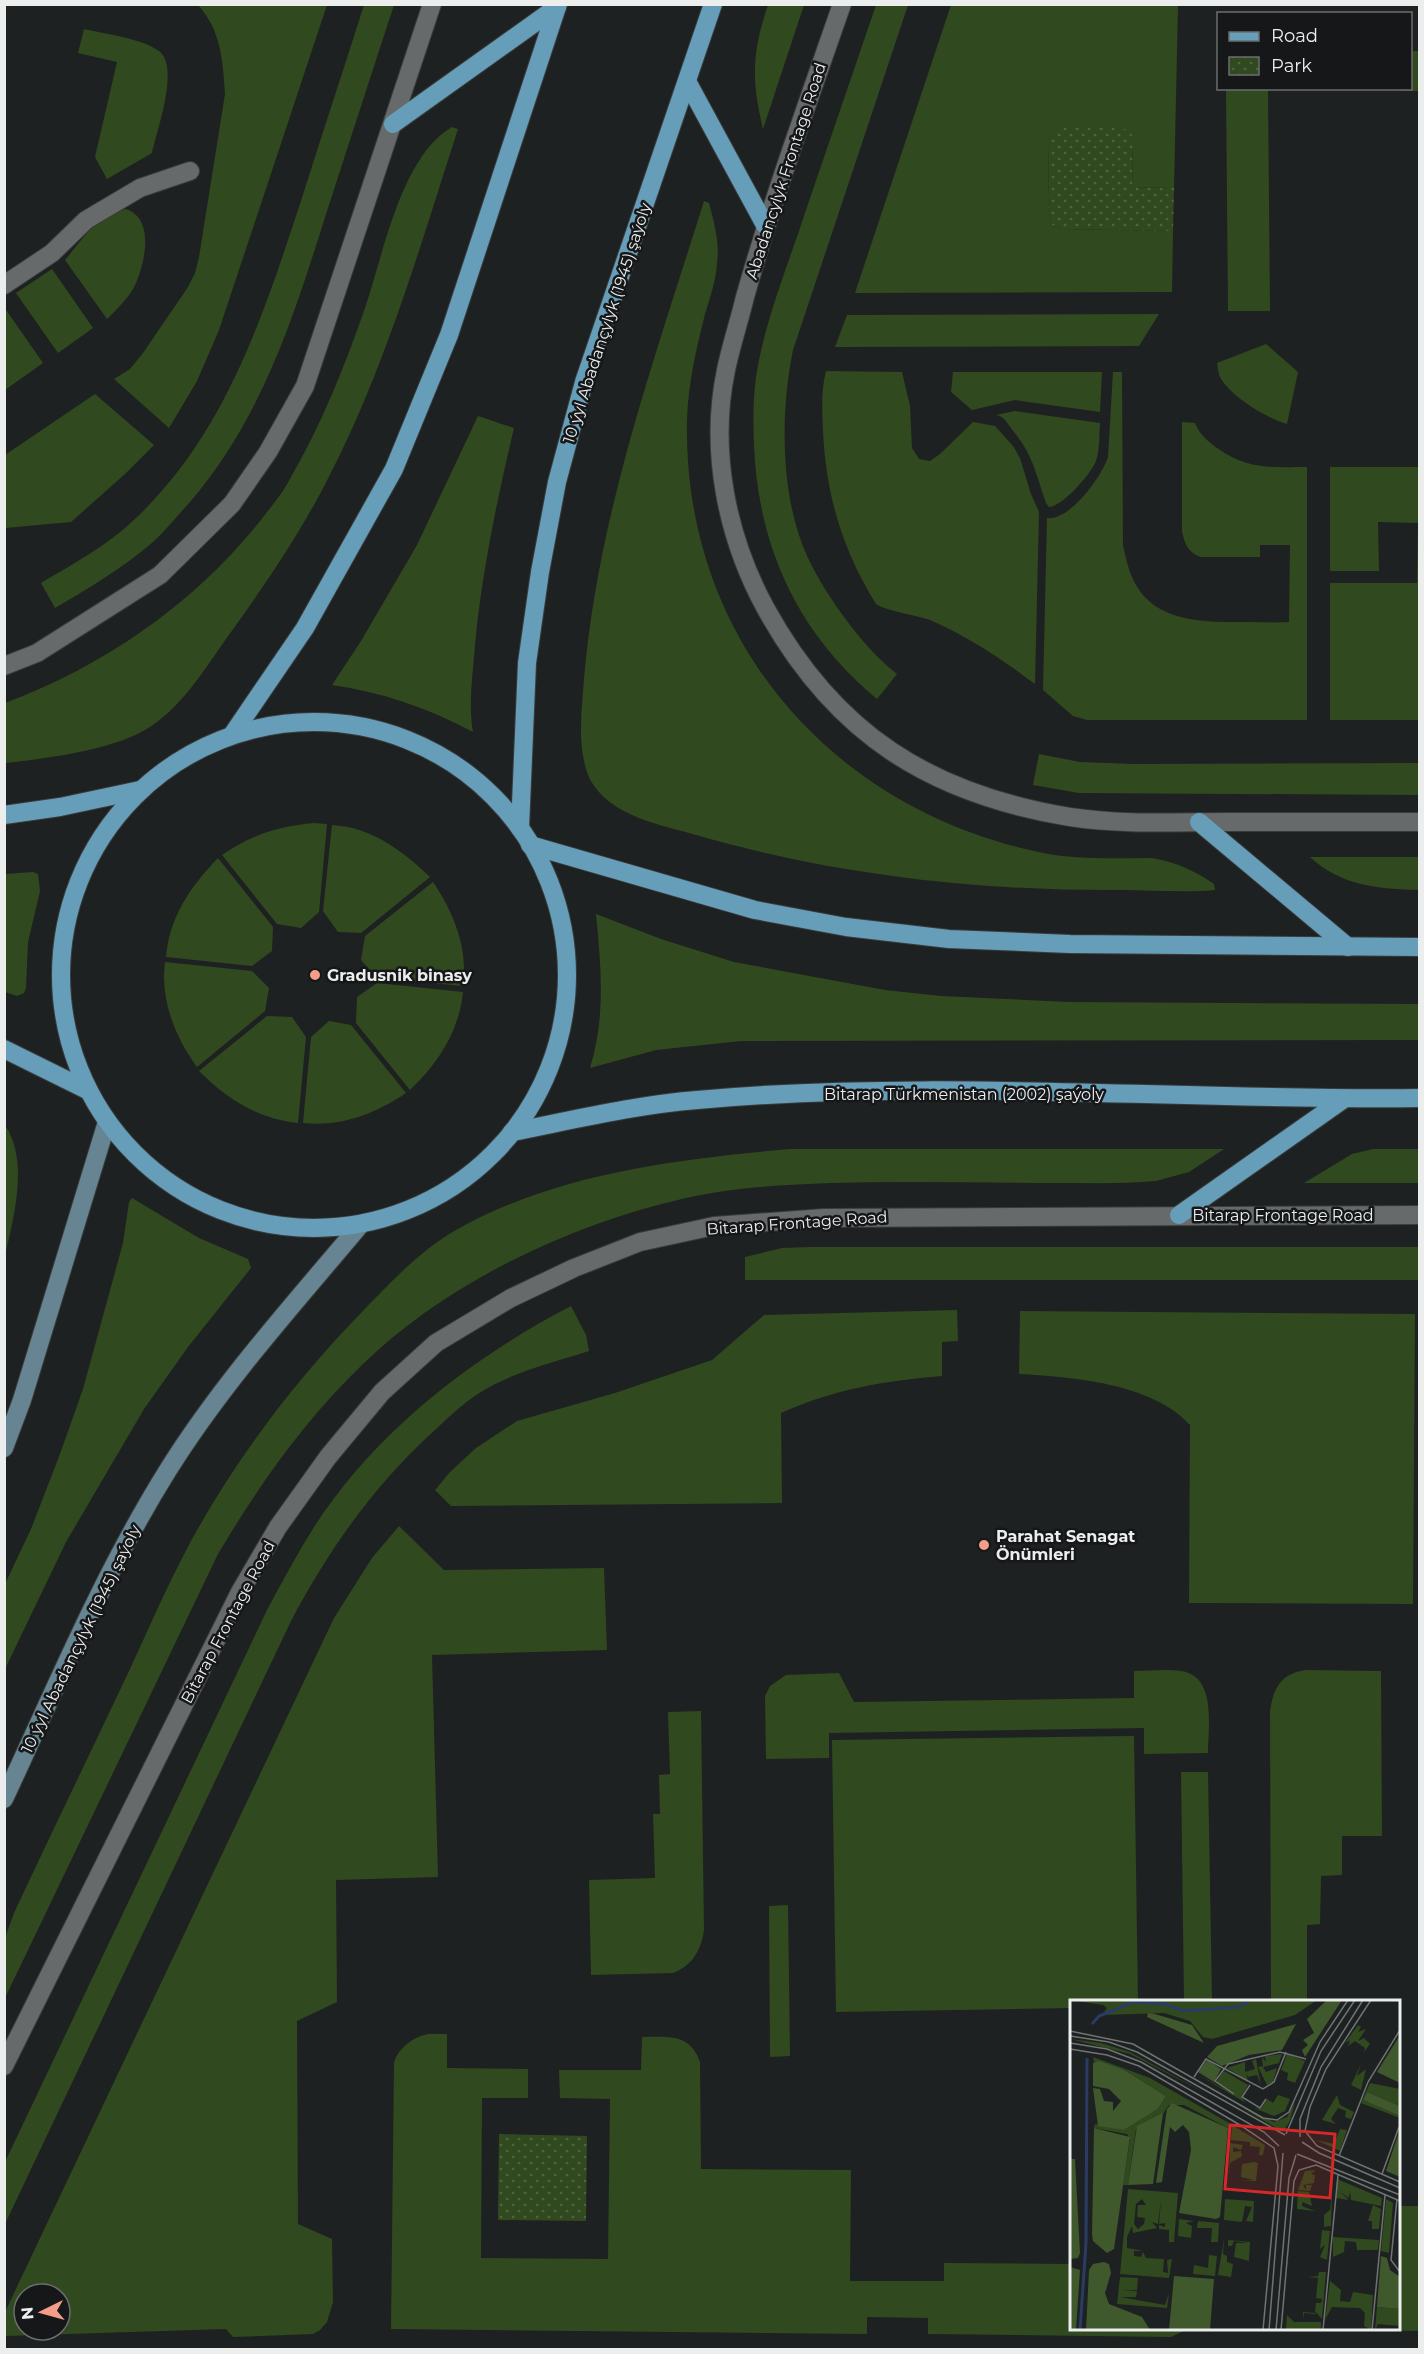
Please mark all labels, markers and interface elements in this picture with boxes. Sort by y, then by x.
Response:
legend [1217,12,1412,90]
text: Road [1271,25,1318,47]
text: Park [1271,55,1312,77]
street label: Abadancylyk Frontage Road [742,60,830,282]
street label: 10 ýyl Abadançylyk (1945) şaýoly [559,200,655,446]
place label: Gradusnik binasy [327,966,472,985]
marker: Gradusnik binasy [308,968,322,982]
street label: Bitarap Türkmenistan (2002) şaýoly [824,1085,1104,1104]
street label: Bitarap Frontage Road [1192,1206,1374,1225]
street label: Bitarap Frontage Road [706,1207,888,1239]
street label: 10 ýyl Abadançylyk (1945) şaýoly [17,1521,145,1756]
place label: Parahat Senagat Önümleri [996,1527,1135,1564]
street label: Bitarap Frontage Road [177,1537,279,1707]
marker: Parahat Senagat Önümleri [977,1538,991,1552]
inset map [1070,2000,1400,2330]
north arrow [12,2282,72,2342]
text: N [18,2306,38,2321]

